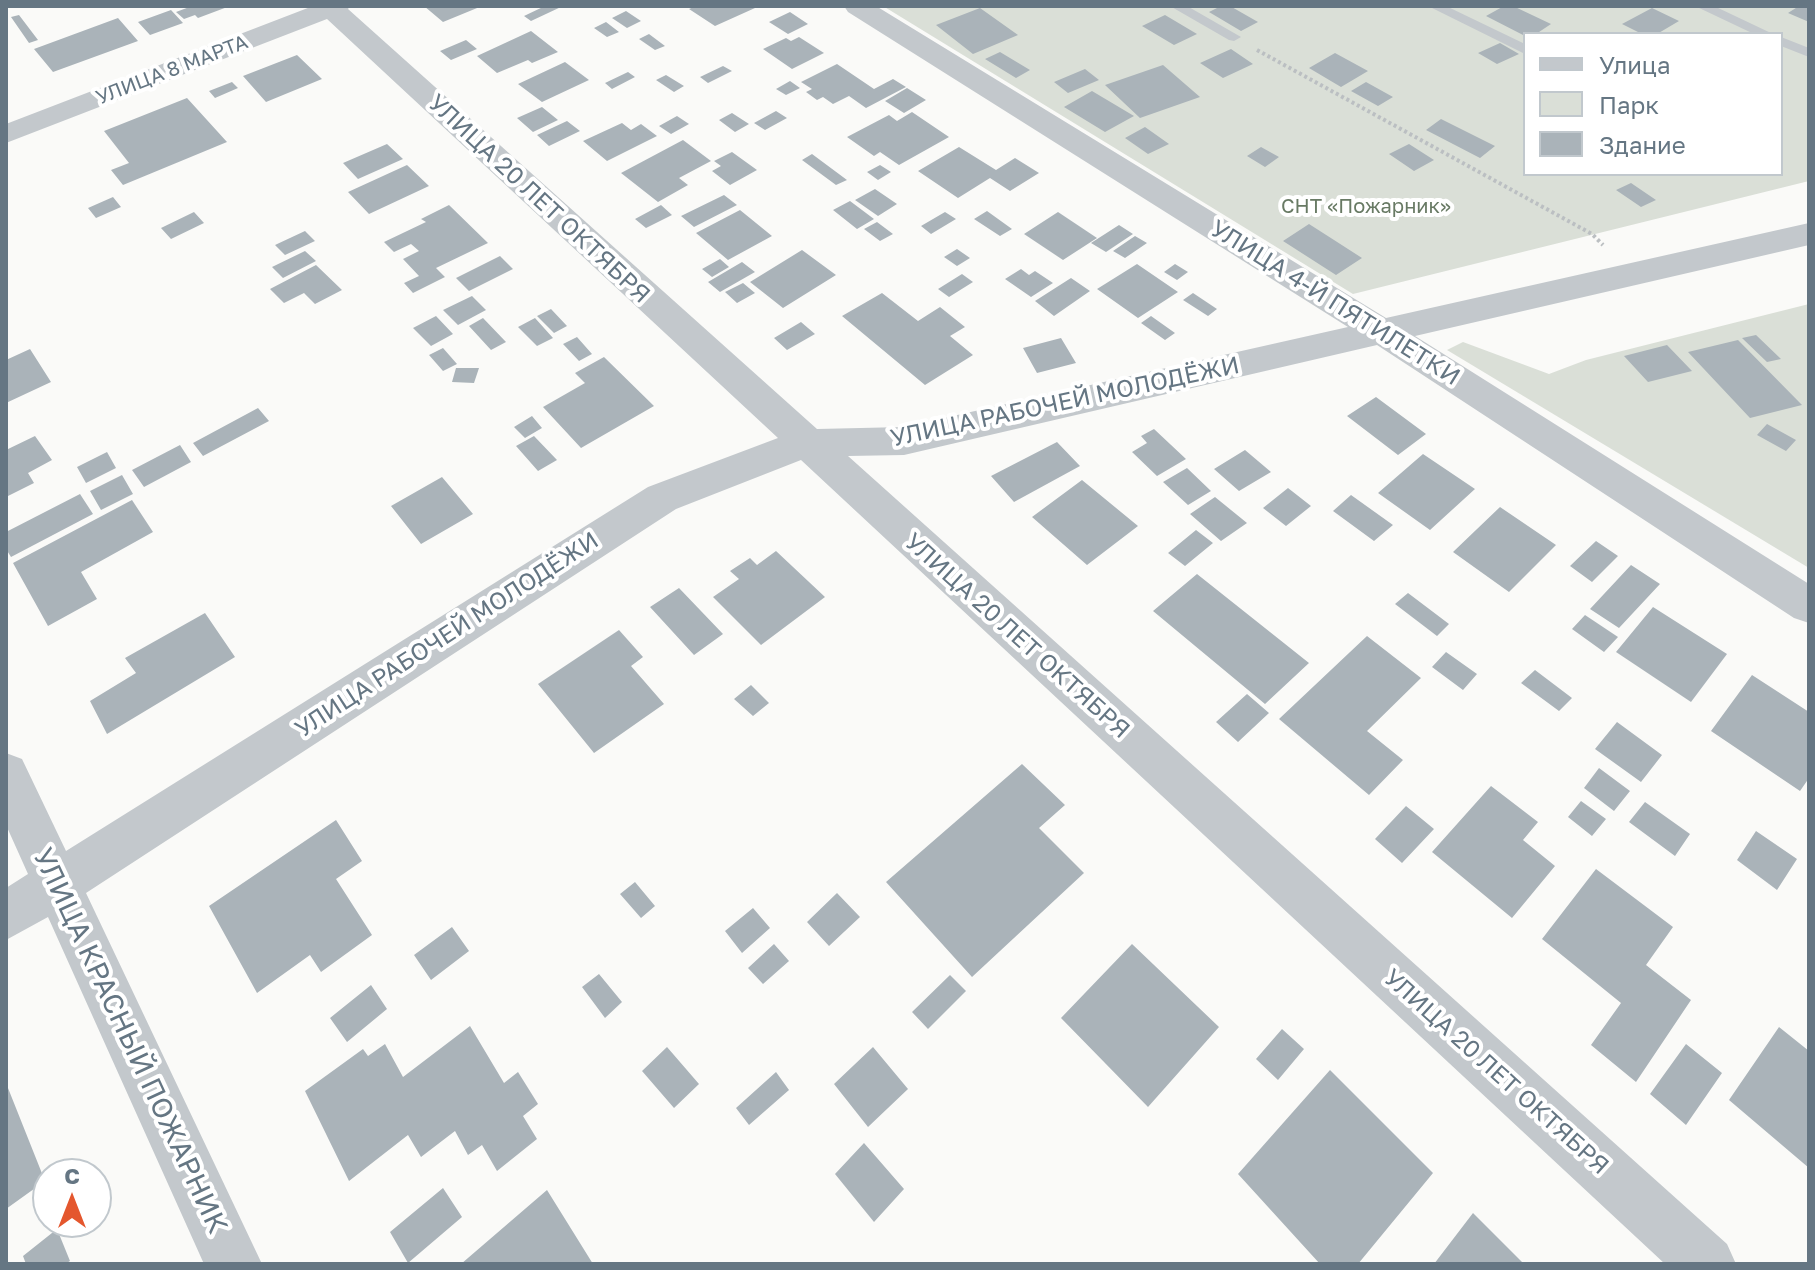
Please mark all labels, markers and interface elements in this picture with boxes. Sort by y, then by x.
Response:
street label: УЛИЦА 8 МАРТА [93,30,251,110]
legend [1523,32,1783,176]
text: Улица [1599,50,1671,79]
street label: УЛИЦА 20 ЛЕТ ОКТЯБРЯ [422,89,656,309]
text: Парк [1599,90,1659,119]
text: Здание [1599,130,1686,159]
park label: СНТ «Пожарник» [1281,195,1451,219]
street label: УЛИЦА 4-Й ПЯТИЛЕТКИ [1205,214,1465,392]
street label: УЛИЦА РАБОЧЕЙ МОЛОДЁЖИ [888,351,1242,453]
street label: УЛИЦА РАБОЧЕЙ МОЛОДЁЖИ [290,526,604,744]
street label: УЛИЦА 20 ЛЕТ ОКТЯБРЯ [899,527,1135,745]
street label: УЛИЦА КРАСНЫЙ ПОЖАРНИК [26,843,234,1239]
street label: УЛИЦА 20 ЛЕТ ОКТЯБРЯ [1378,963,1614,1181]
north arrow [32,1158,112,1238]

